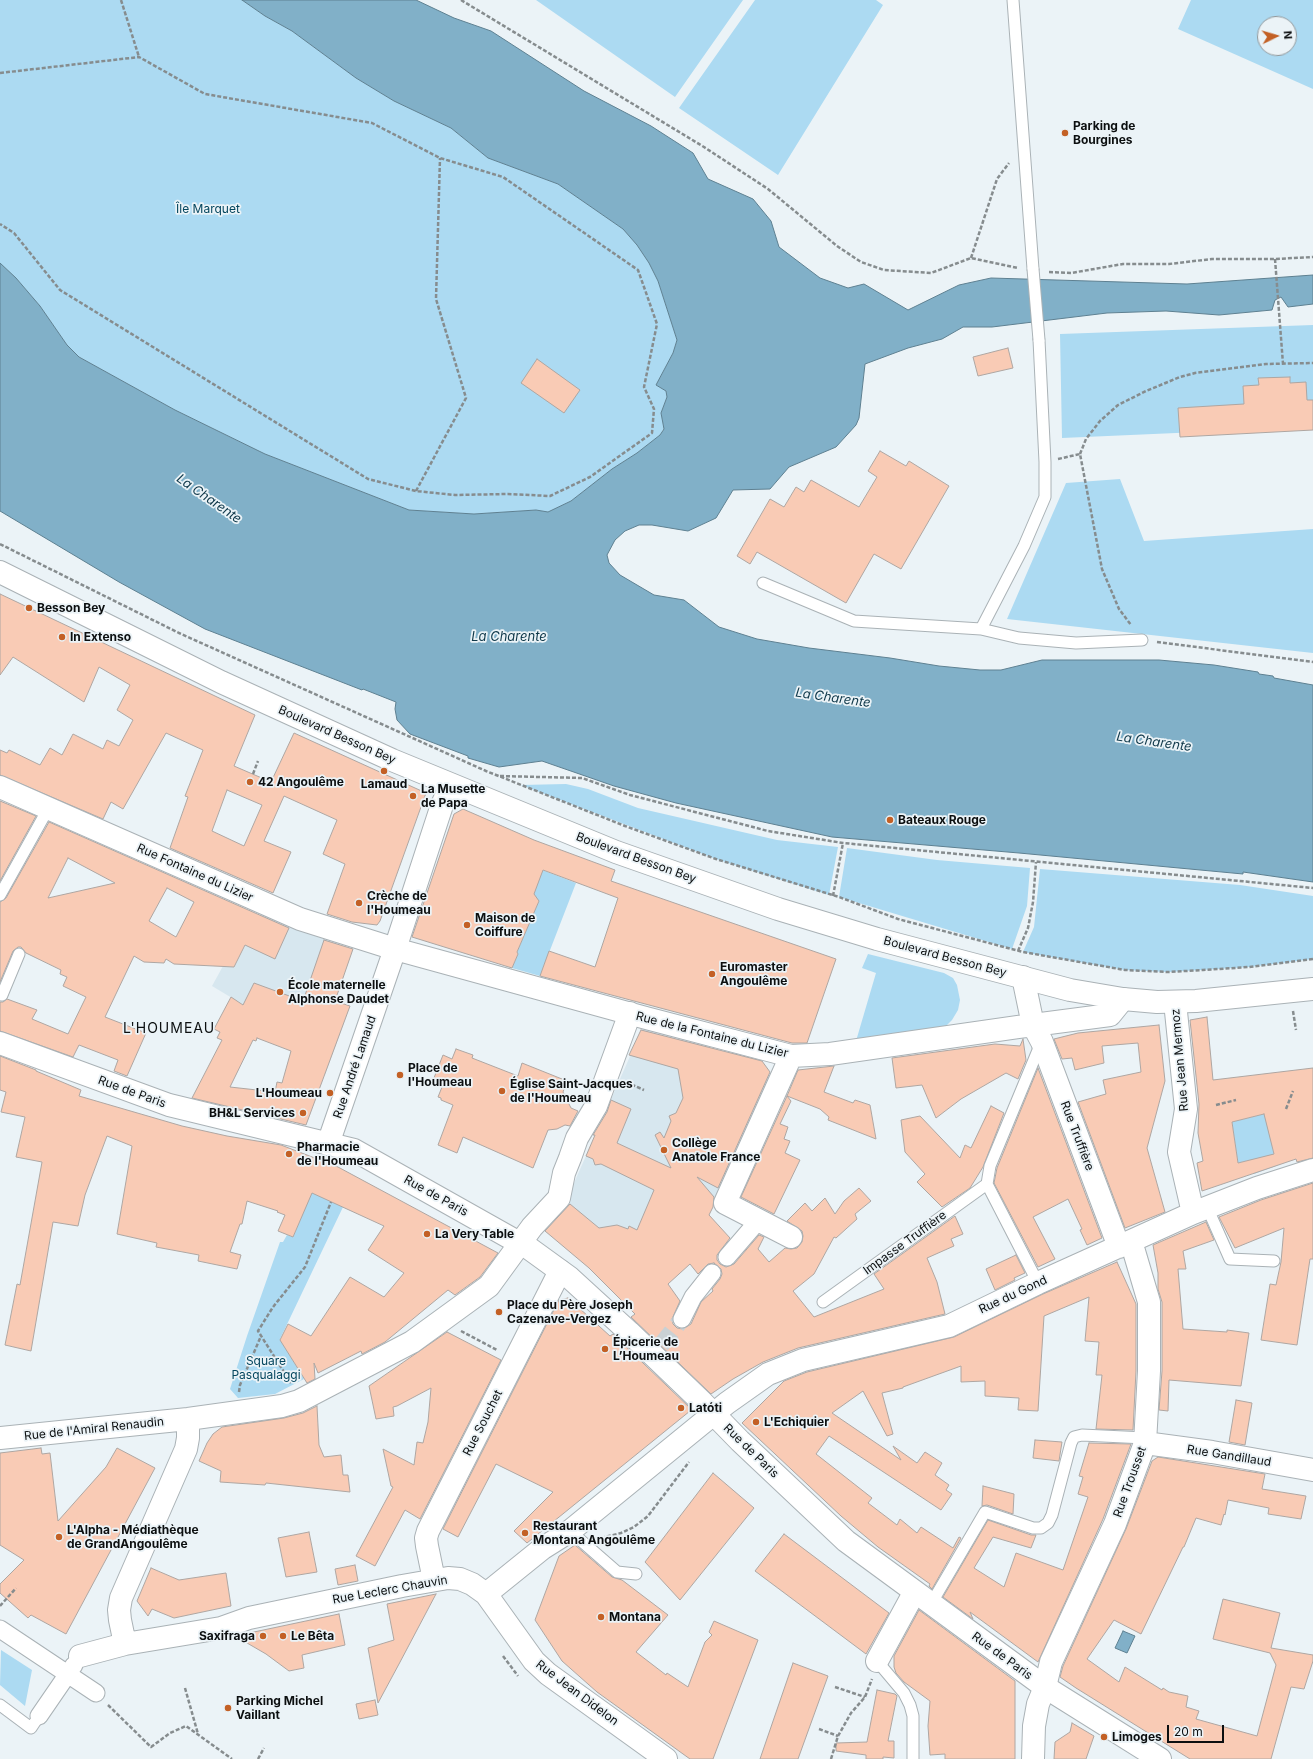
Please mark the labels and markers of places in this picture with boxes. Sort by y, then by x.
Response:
place label: Parking de Bourgines [1073,119,1135,147]
marker: Parking de Bourgines [1060,128,1070,138]
place label: Besson Bey [37,601,105,615]
marker: Besson Bey [24,603,34,613]
place label: In Extenso [70,630,131,644]
marker: In Extenso [57,632,67,642]
marker: Lamaud [379,766,389,776]
place label: 42 Angoulême [258,775,344,789]
marker: 42 Angoulême [245,777,255,787]
place label: Lamaud [361,777,407,791]
place label: La Musette de Papa [421,782,486,810]
marker: La Musette de Papa [408,791,418,801]
place label: Bateaux Rouge [898,813,986,827]
marker: Bateaux Rouge [885,815,895,825]
place label: Crèche de l'Houmeau [367,889,431,917]
marker: Crèche de l'Houmeau [354,898,364,908]
place label: Maison de Coiffure [475,911,536,939]
marker: Maison de Coiffure [462,920,472,930]
place label: Euromaster Angoulême [720,960,788,988]
marker: Euromaster Angoulême [707,969,717,979]
place label: École maternelle Alphonse Daudet [288,978,389,1006]
marker: École maternelle Alphonse Daudet [275,987,285,997]
place label: Place de l'Houmeau [408,1061,472,1089]
marker: Place de l'Houmeau [395,1070,405,1080]
place label: Église Saint-Jacques de l'Houmeau [510,1077,633,1105]
place label: L'Houmeau [256,1086,322,1100]
marker: Église Saint-Jacques de l'Houmeau [497,1086,507,1096]
marker: L'Houmeau [325,1088,335,1098]
place label: BH&L Services [209,1106,295,1120]
marker: BH&L Services [298,1108,308,1118]
place label: Collège Anatole France [672,1136,760,1164]
place label: Pharmacie de l'Houmeau [297,1140,378,1168]
marker: Collège Anatole France [659,1145,669,1155]
marker: Pharmacie de l'Houmeau [284,1149,294,1159]
place label: La Very Table [435,1227,514,1241]
marker: La Very Table [422,1229,432,1239]
place label: Place du Père Joseph Cazenave-Vergez [507,1298,633,1326]
marker: Place du Père Joseph Cazenave-Vergez [494,1307,504,1317]
place label: Épicerie de L’Houmeau [613,1335,679,1363]
marker: Épicerie de L’Houmeau [600,1344,610,1354]
place label: Latóti [689,1401,722,1415]
marker: Latóti [676,1403,686,1413]
place label: L'Echiquier [764,1415,829,1429]
marker: L'Echiquier [751,1417,761,1427]
place label: Restaurant Montana Angoulême [533,1519,655,1547]
place label: L'Alpha - Médiathèque de GrandAngoulême [67,1523,199,1551]
marker: Restaurant Montana Angoulême [520,1528,530,1538]
marker: L'Alpha - Médiathèque de GrandAngoulême [54,1532,64,1542]
place label: Montana [609,1610,661,1624]
marker: Montana [596,1612,606,1622]
place label: Saxifraga [199,1629,255,1643]
place label: Le Bêta [291,1629,334,1643]
marker: Saxifraga [258,1631,268,1641]
marker: Le Bêta [278,1631,288,1641]
place label: Parking Michel Vaillant [236,1694,323,1722]
marker: Parking Michel Vaillant [223,1703,233,1713]
place label: Limoges [1112,1730,1162,1744]
marker: Limoges [1099,1732,1109,1742]

